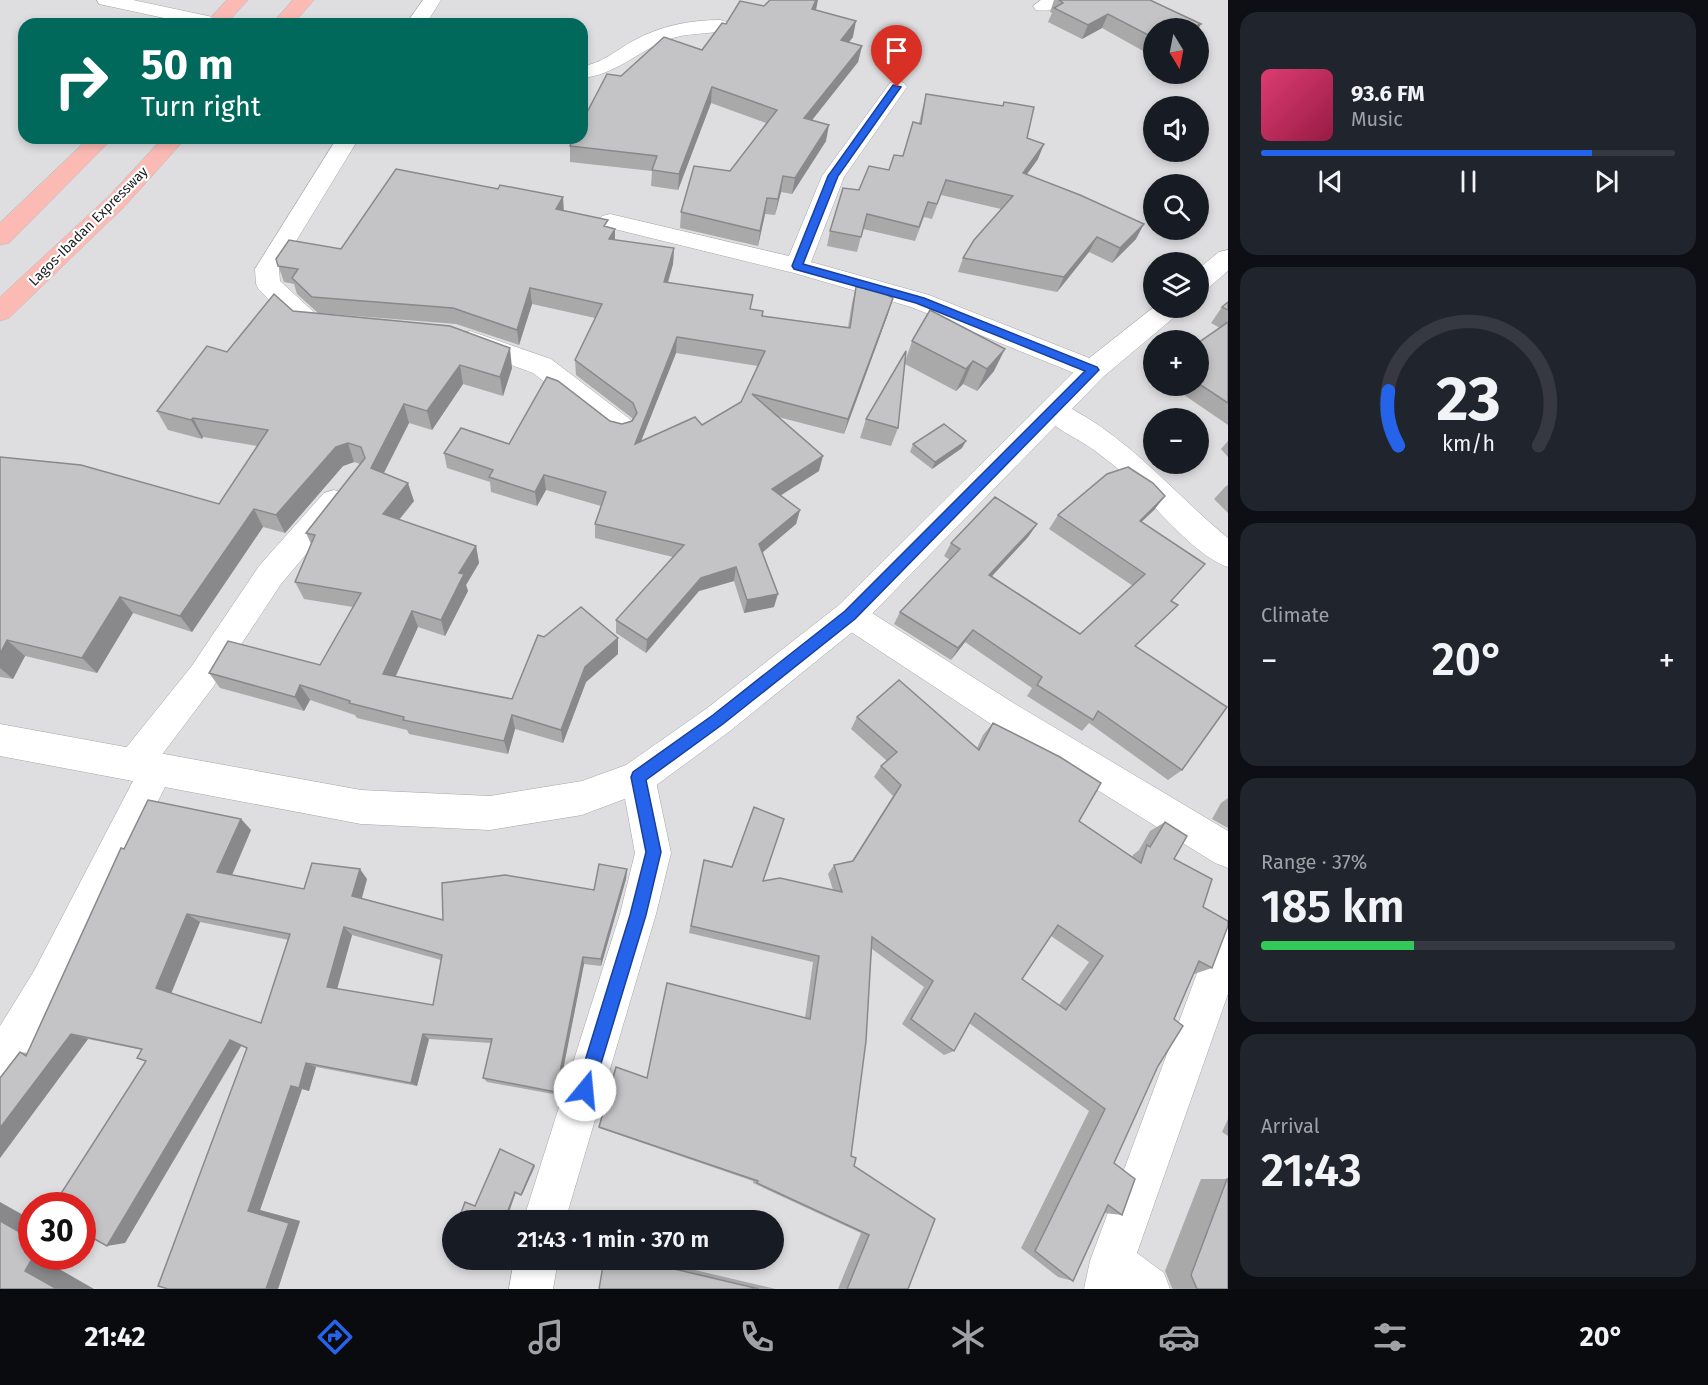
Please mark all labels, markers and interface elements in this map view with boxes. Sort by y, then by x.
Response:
north arrow [1143,18,1209,84]
map controls [1143,18,1209,474]
pin [871,25,922,87]
icon: arrive [880,34,913,67]
text: 50 m [141,40,234,90]
icon: right [42,42,120,120]
text: 93.6 FM [1351,80,1424,107]
text: Turn right [141,91,261,123]
button: sound [1143,96,1209,162]
text: Music [1351,107,1403,131]
street label: Lagos-Ibadan Expressway [25,163,152,290]
icon: previous [1314,165,1347,198]
icon: pause [1452,165,1485,198]
icon: next [1590,165,1623,198]
button: search [1143,174,1209,240]
button: layers [1143,252,1209,318]
button: + [1143,330,1209,396]
text: 23 [1436,362,1500,437]
button: − [1143,408,1209,474]
text: km/h [1441,432,1495,458]
text: Climate [1261,603,1329,627]
text: 20° [1432,633,1504,687]
text: − [1261,641,1278,681]
text: + [1659,641,1675,681]
text: Range · 37% [1261,850,1367,874]
text: 185 km [1261,880,1405,934]
position arrow [553,1058,617,1122]
text: Arrival [1261,1114,1320,1138]
text: 21:43 [1261,1144,1362,1198]
speed limit sign: 30 [18,1192,96,1270]
text: 21:43 · 1 min · 370 m [517,1226,709,1253]
icon: directions [314,1316,356,1358]
icon: music [525,1316,567,1358]
icon: phone [736,1316,778,1358]
icon: climate [947,1316,989,1358]
icon: car [1158,1316,1200,1358]
icon: filters [1369,1316,1411,1358]
text: 21:42 [84,1321,145,1353]
text: 20° [1580,1321,1624,1353]

